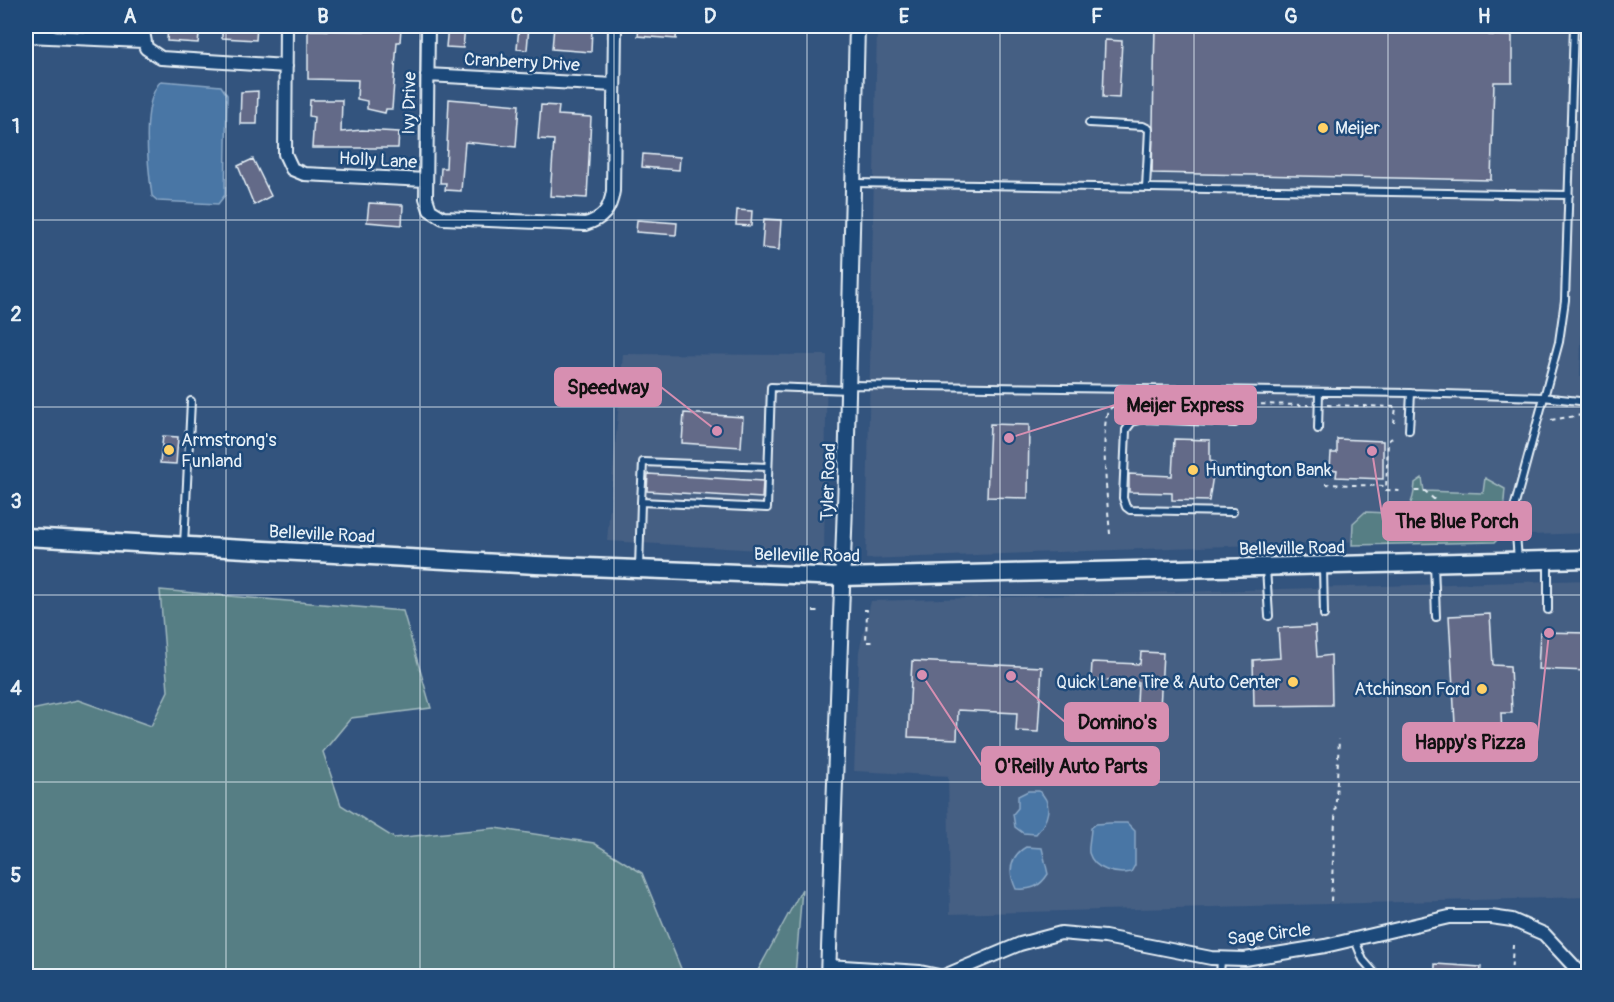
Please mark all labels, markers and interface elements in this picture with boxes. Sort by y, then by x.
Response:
text: A [124,4,137,29]
text: B [317,4,329,29]
text: C [511,4,523,29]
text: D [704,4,717,29]
text: E [899,4,910,29]
text: F [1091,4,1103,29]
text: G [1284,4,1298,29]
text: H [1478,4,1491,29]
street label: Cranberry Drive [463,48,581,77]
street label: Ivy Drive [397,71,422,135]
text: 1 [12,114,20,139]
place label: Meijer [1335,117,1380,140]
marker: Meijer [1316,121,1330,135]
street label: Holly Lane [338,147,418,174]
text: 2 [10,302,22,327]
callout: Speedway [555,368,661,406]
text: Speedway [567,375,649,400]
callout: Meijer Express [1115,386,1256,424]
text: Meijer Express [1126,393,1244,418]
place label: Armstrong's Funland [181,429,277,473]
marker: Armstrong's Funland [162,443,176,457]
street label: Tyler Road [816,443,841,521]
place label: Huntington Bank [1205,459,1332,482]
marker: Huntington Bank [1186,463,1200,477]
text: 3 [10,489,22,514]
callout: The Blue Porch [1383,502,1531,540]
text: The Blue Porch [1394,509,1519,534]
street label: Belleville Road [268,520,376,549]
street label: Belleville Road [1239,536,1345,561]
street label: Belleville Road [754,543,860,568]
place label: Quick Lane Tire & Auto Center [1056,671,1282,694]
marker: Quick Lane Tire & Auto Center [1286,675,1300,689]
text: 4 [10,676,22,701]
place label: Atchinson Ford [1354,678,1470,701]
marker: Atchinson Ford [1475,682,1489,696]
callout: Domino's [1065,703,1168,741]
text: Domino's [1077,710,1157,735]
callout: Happy's Pizza [1403,723,1537,761]
text: Happy's Pizza [1415,730,1525,755]
callout: O'Reilly Auto Parts [982,747,1159,785]
text: O'Reilly Auto Parts [994,754,1148,779]
text: 5 [11,863,22,888]
street label: Sage Circle [1226,918,1312,951]

